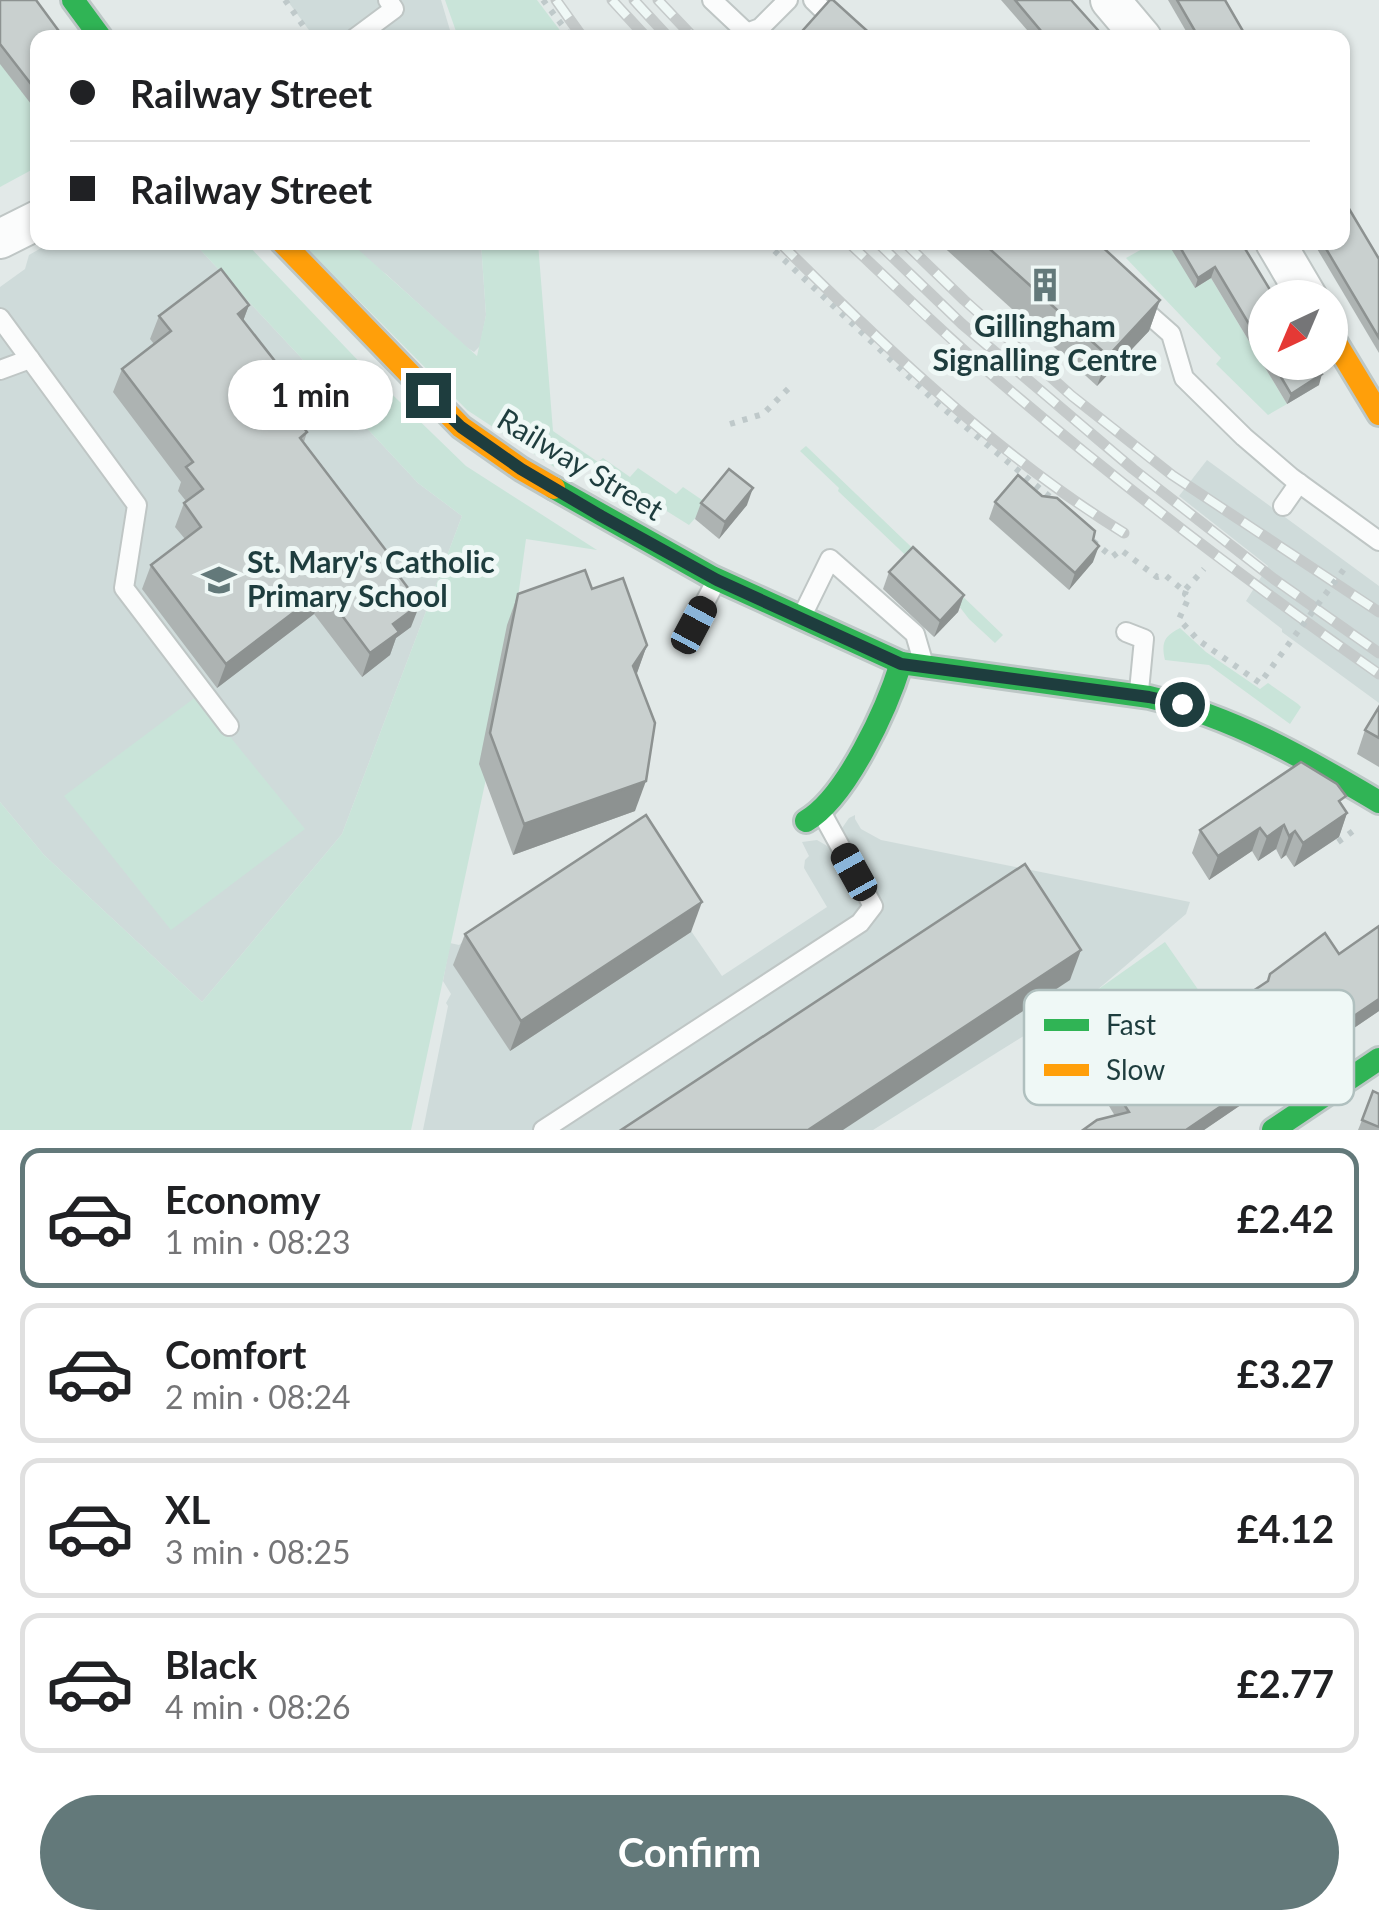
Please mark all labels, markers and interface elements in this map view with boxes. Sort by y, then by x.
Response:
text: Railway Street [130,70,372,116]
text: Railway Street [130,166,372,212]
building icon: Gillingham Signalling Centre [1026,266,1064,304]
north arrow [1248,280,1348,380]
map controls [1248,280,1348,380]
place label: Gillingham Signalling Centre [933,307,1157,377]
callout: 1 min [228,360,393,430]
route end [406,373,451,418]
text: 1 min [271,375,350,414]
street label: Railway Street [492,400,671,527]
place label: St. Mary's Catholic Primary School [247,543,495,613]
school or university icon: St. Mary's Catholic Primary School [200,561,238,599]
car [667,591,721,659]
route start [1160,682,1205,727]
car [826,838,882,906]
legend [1024,990,1354,1105]
text: Fast [1106,1007,1156,1041]
text: Slow [1106,1052,1165,1086]
icon: car [45,1173,135,1263]
text: Economy [165,1176,320,1222]
text: £2.42 [1237,1195,1334,1241]
text: 1 min · 08:23 [165,1222,351,1261]
icon: car [45,1328,135,1418]
text: Comfort [165,1331,306,1377]
text: £3.27 [1237,1350,1334,1396]
text: 2 min · 08:24 [165,1377,351,1416]
icon: car [45,1483,135,1573]
text: XL [165,1486,210,1532]
text: £4.12 [1237,1505,1334,1551]
text: 3 min · 08:25 [165,1532,351,1571]
icon: car [45,1638,135,1728]
text: Black [165,1641,257,1687]
text: £2.77 [1237,1660,1334,1706]
text: 4 min · 08:26 [165,1687,351,1726]
button: Confirm [40,1795,1339,1910]

